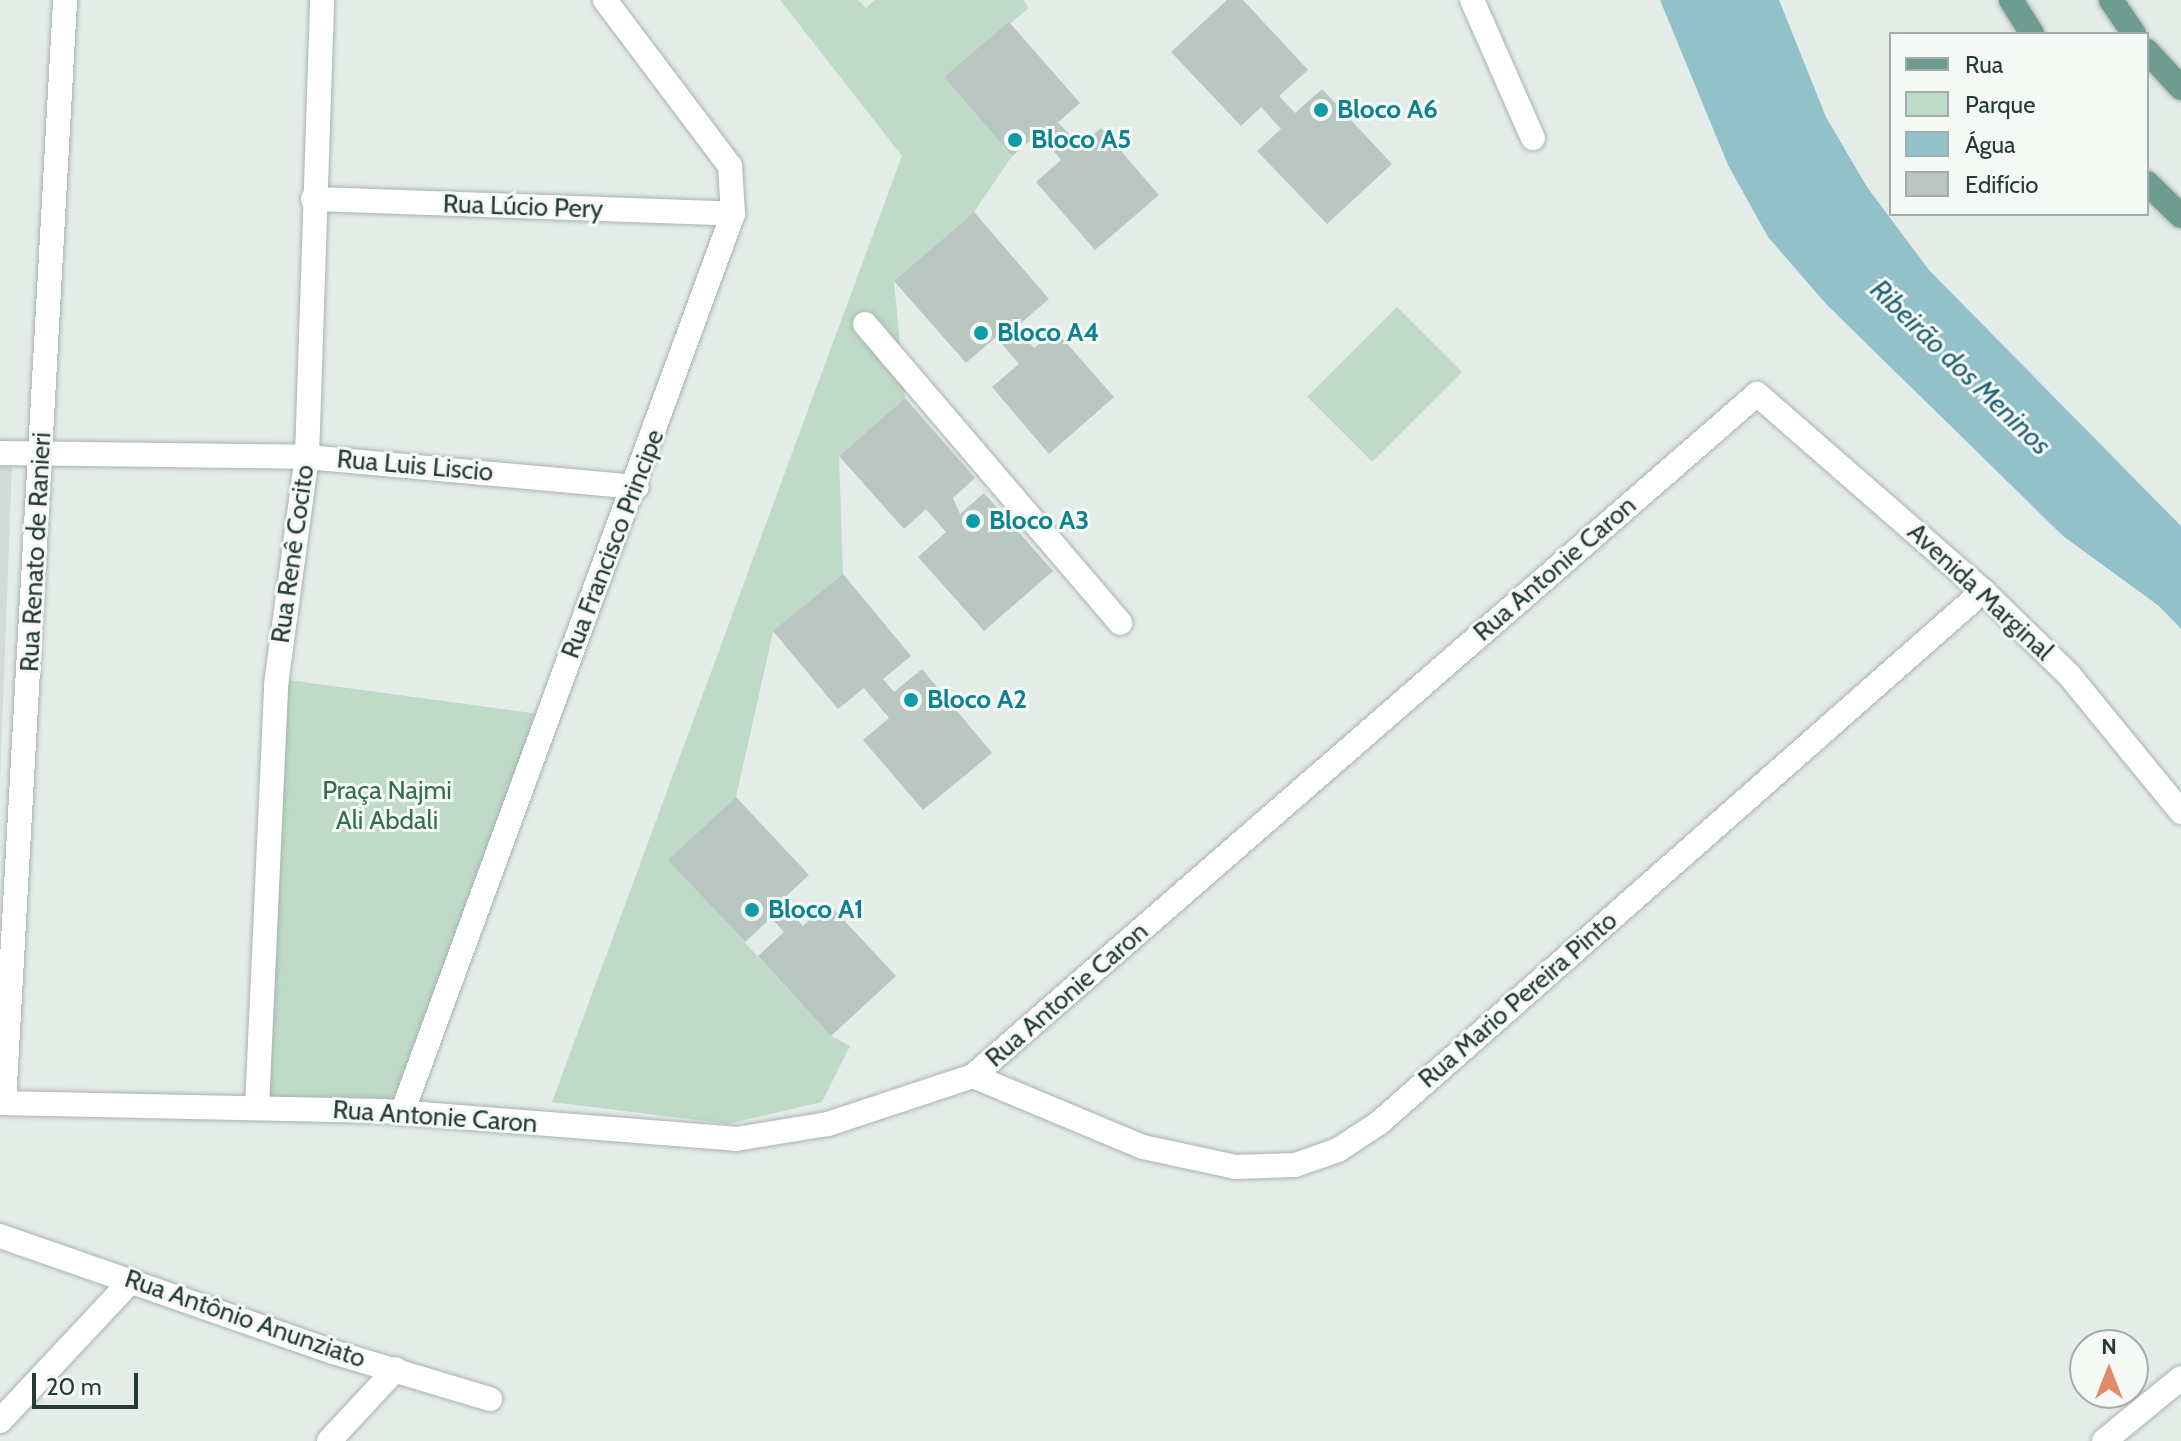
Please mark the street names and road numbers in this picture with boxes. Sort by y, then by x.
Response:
street label: Rua Lúcio Pery [442,189,604,225]
street label: Rua Francisco Principe [555,425,671,663]
street label: Rua Renato de Ranieri [14,431,58,673]
street label: Rua Luis Liscio [336,444,494,488]
street label: Rua Renê Cocito [265,463,321,645]
street label: Rua Antonie Caron [1467,490,1643,648]
street label: Avenida Marginal [1901,517,2059,667]
street label: Rua Mario Pereira Pinto [1412,905,1624,1095]
street label: Rua Antonie Caron [979,916,1155,1074]
street label: Rua Antonie Caron [332,1094,538,1140]
street label: Rua Antônio Anunziato [121,1263,369,1375]

